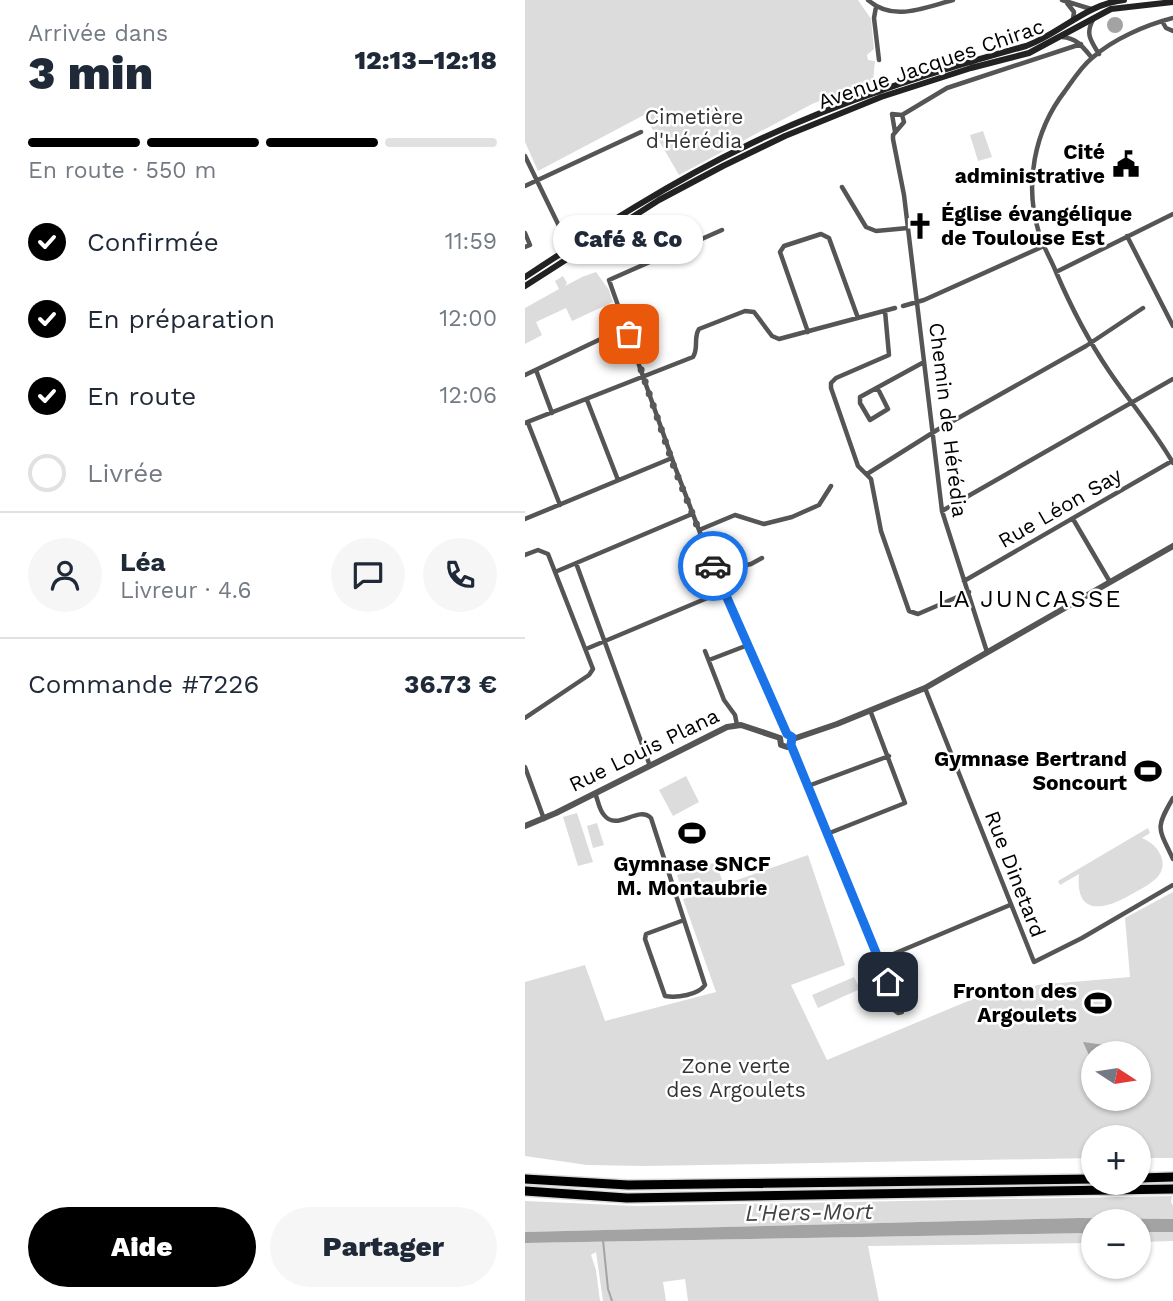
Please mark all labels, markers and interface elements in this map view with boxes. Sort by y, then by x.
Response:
street label: Avenue Jacques Chirac [815,13,1047,114]
text: Arrivée dans [28,20,168,47]
text: 12:13–12:18 [354,45,497,75]
text: 3 min [28,46,153,100]
park label: Cimetière d'Hérédia [645,104,743,153]
place label: Cité administrative [955,139,1105,188]
public building icon: Cité administrative [1111,149,1141,179]
text: En route · 550 m [28,157,216,184]
place label: Église évangélique de Toulouse Est [941,201,1132,250]
church icon: Église évangélique de Toulouse Est [905,211,935,241]
callout: Café & Co [554,215,704,264]
icon: check [28,223,66,261]
text: Café & Co [574,226,682,253]
text: Confirmée [87,227,219,257]
text: 11:59 [445,228,497,255]
icon: check [28,300,66,338]
text: En préparation [87,304,275,334]
pin [599,304,659,364]
text: 12:00 [439,305,497,332]
icon: bag [610,315,648,353]
street label: Chemin de Hérédia [924,321,973,519]
icon: check [28,377,66,415]
text: En route [87,381,196,411]
text: 12:06 [440,382,497,409]
text: Livrée [87,458,163,488]
street label: Rue Léon Say [994,462,1126,553]
courier [678,531,748,601]
button: person [28,538,102,612]
button: chat [331,538,405,612]
button: phone [423,538,497,612]
text: Léa [120,547,166,577]
icon: car [694,547,732,585]
text: Livreur · 4.6 [120,577,252,604]
district label: LA JUNCASSE [937,585,1123,613]
text: Commande #7226 [28,669,259,699]
text: 36.73 € [404,669,497,699]
street label: Rue Louis Plana [565,702,723,797]
place label: Gymnase Bertrand Soncourt [934,746,1127,795]
sports icon: Gymnase Bertrand Soncourt [1133,756,1163,786]
street label: Rue Dinetard [980,807,1051,941]
sports icon: Gymnase SNCF M. Montaubrie [677,818,707,848]
place label: Gymnase SNCF M. Montaubrie [613,851,771,900]
pin [858,952,918,1012]
icon: home [869,963,907,1001]
place label: Fronton des Argoulets [953,978,1077,1027]
sports icon: Fronton des Argoulets [1083,988,1113,1018]
north arrow [1081,1041,1151,1111]
map controls [1081,1041,1151,1279]
park label: Zone verte des Argoulets [666,1053,806,1102]
button: + [1081,1125,1151,1195]
water label: L'Hers-Mort [745,1198,874,1227]
button: Aide [28,1207,256,1287]
button: Partager [270,1207,497,1287]
button: − [1081,1209,1151,1279]

